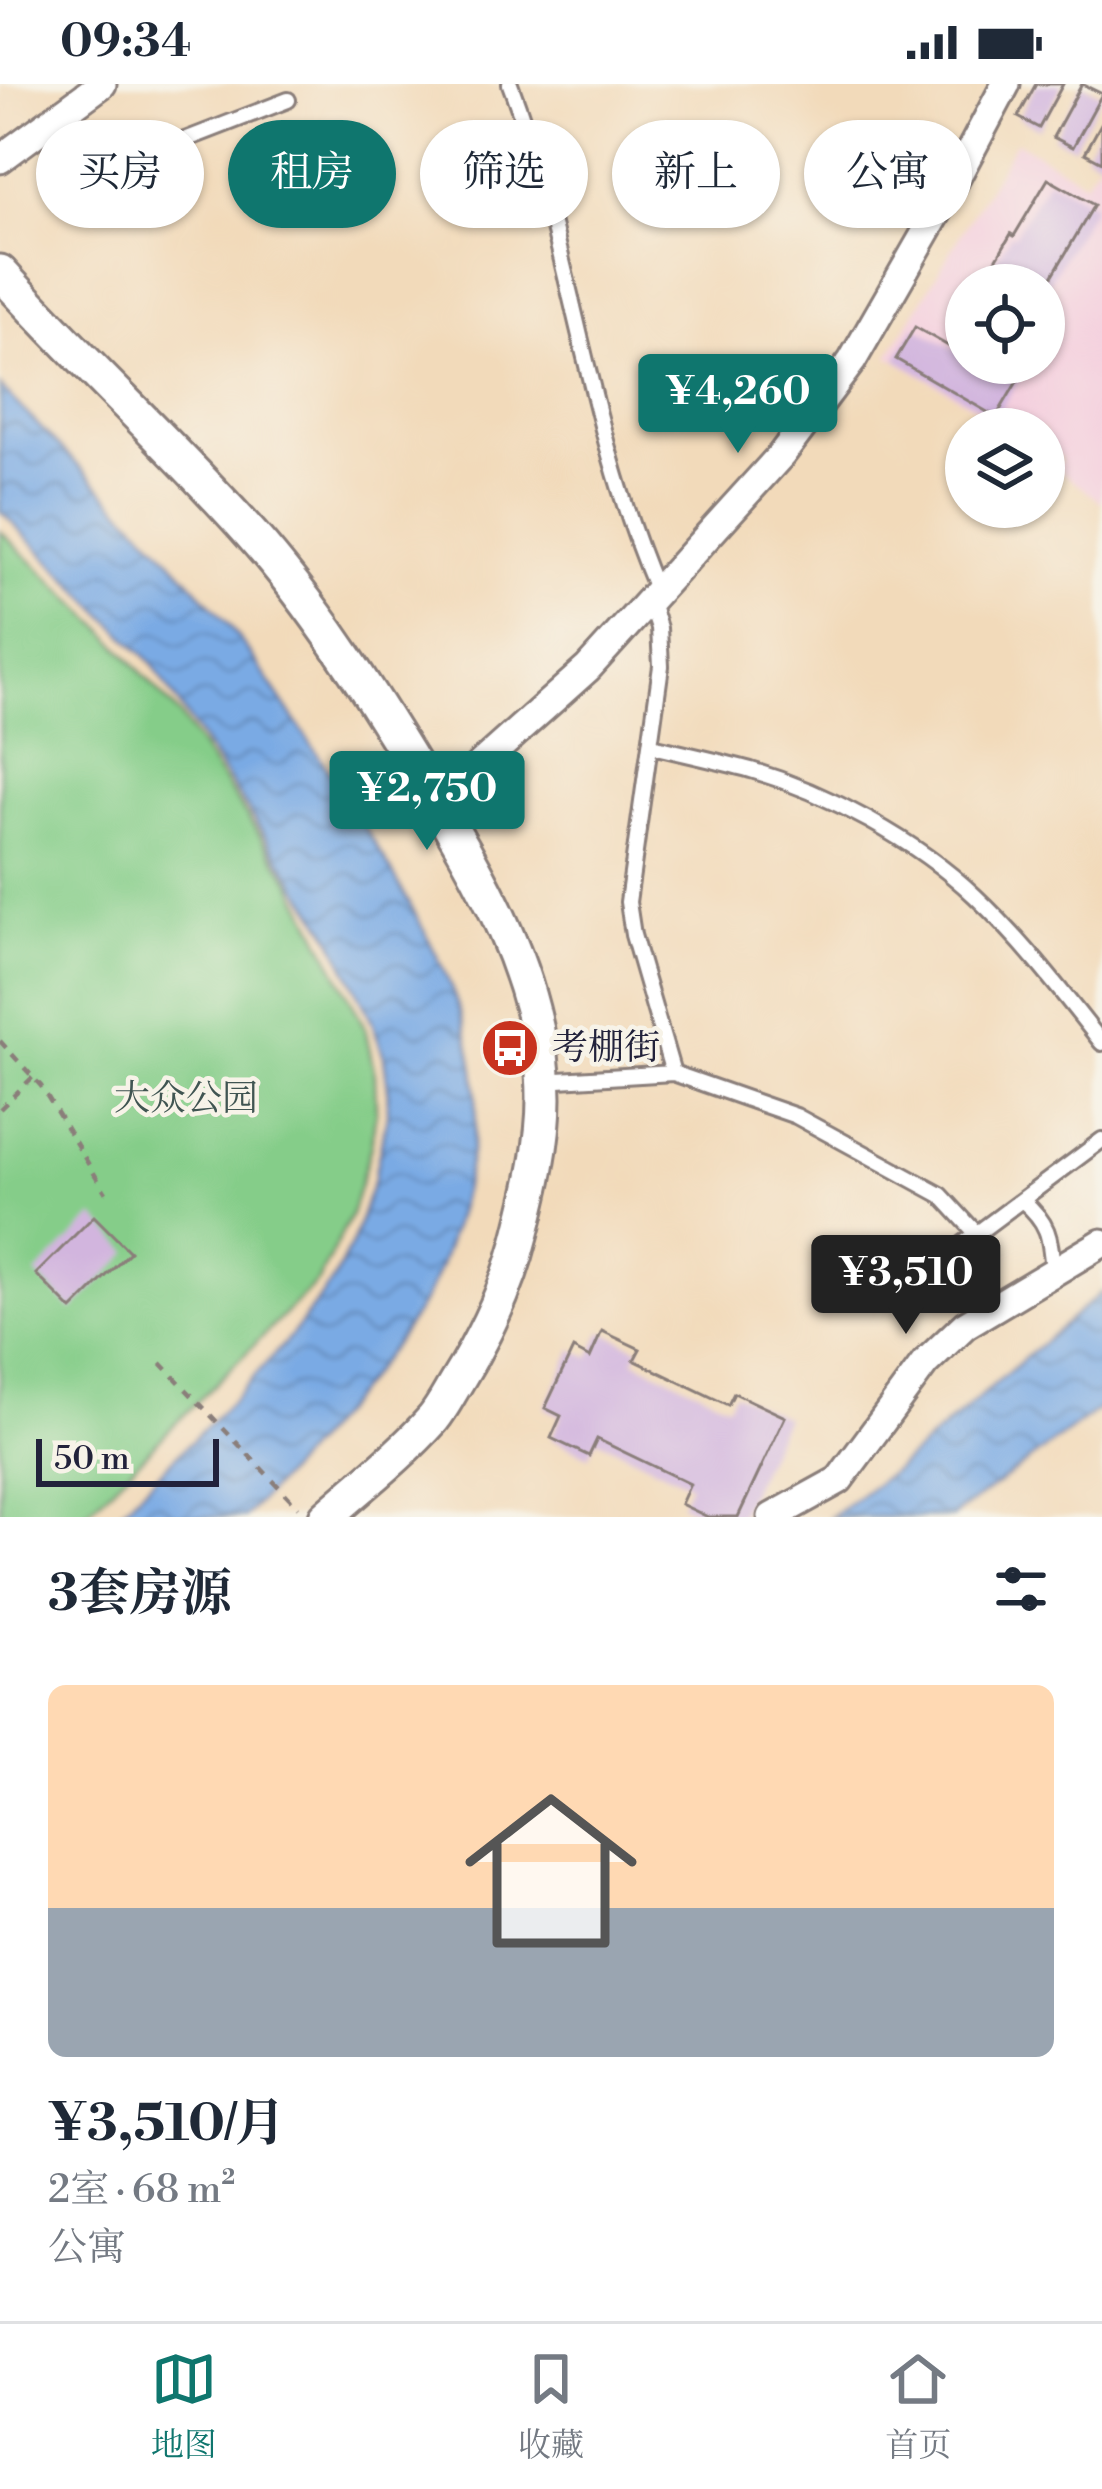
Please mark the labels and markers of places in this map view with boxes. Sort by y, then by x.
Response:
pin: ¥4,260 [640,354,836,456]
pin: ¥2,750 [329,751,525,853]
bus stop icon: 考棚街 [479,1017,541,1079]
place label: 考棚街 [552,1026,660,1071]
pin: ¥3,510 [808,1235,1004,1337]

